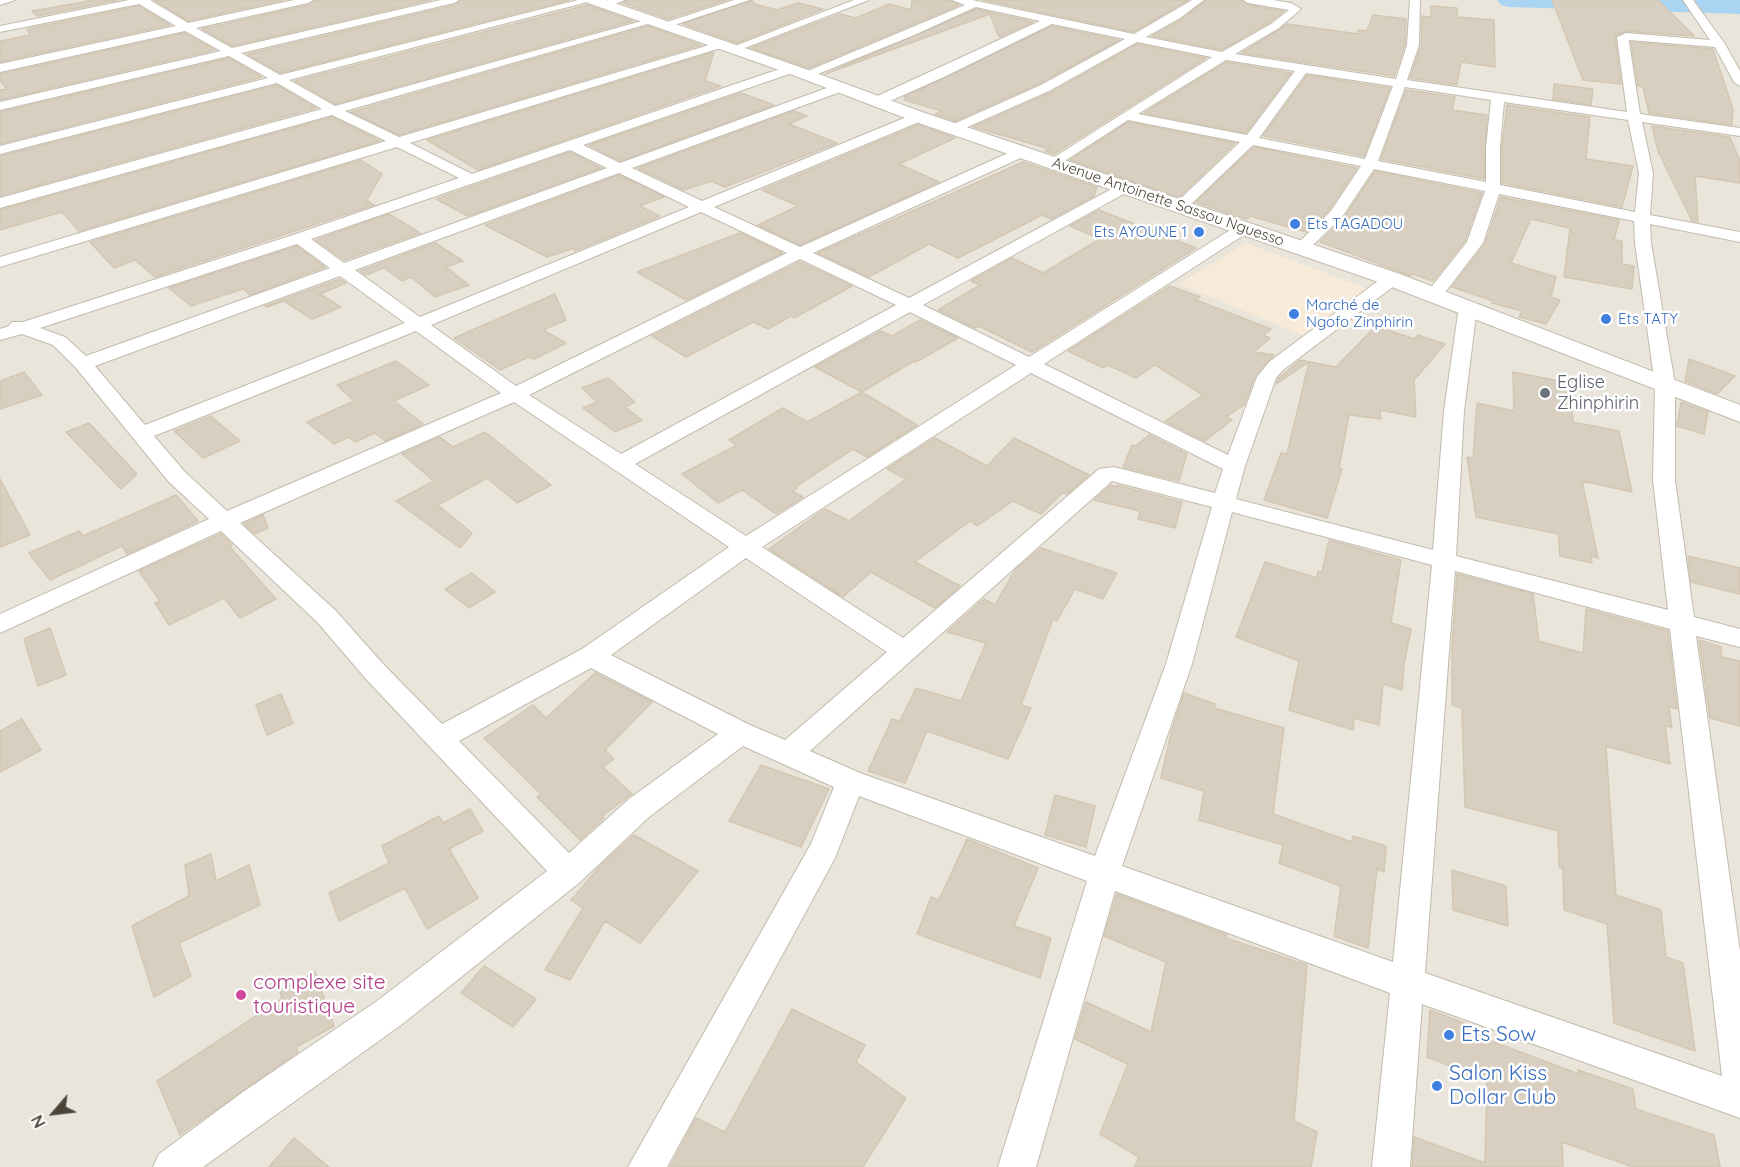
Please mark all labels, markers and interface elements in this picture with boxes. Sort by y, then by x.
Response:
street label: Avenue Antoinette Sassou Nguesso [1050,154,1286,250]
place label: Ets TAGADOU [1307,215,1403,233]
marker: Ets TAGADOU [1288,217,1302,231]
place label: Ets AYOUNE 1 [1094,223,1187,241]
marker: Ets AYOUNE 1 [1192,225,1206,239]
place label: Marché de Ngofo Zinphirin [1306,296,1413,331]
marker: Marché de Ngofo Zinphirin [1287,307,1301,321]
place label: Ets TATY [1618,310,1678,328]
marker: Ets TATY [1599,312,1613,326]
place label: Eglise Zhinphirin [1557,372,1639,415]
marker: Eglise Zhinphirin [1538,386,1552,400]
place label: complexe site touristique [253,970,386,1020]
marker: complexe site touristique [234,988,248,1002]
place label: Ets Sow [1461,1022,1536,1048]
marker: Ets Sow [1442,1028,1456,1042]
place label: Salon Kiss Dollar Club [1449,1061,1556,1111]
marker: Salon Kiss Dollar Club [1430,1079,1444,1093]
north arrow [24,1083,84,1143]
text: N [27,1112,50,1131]

